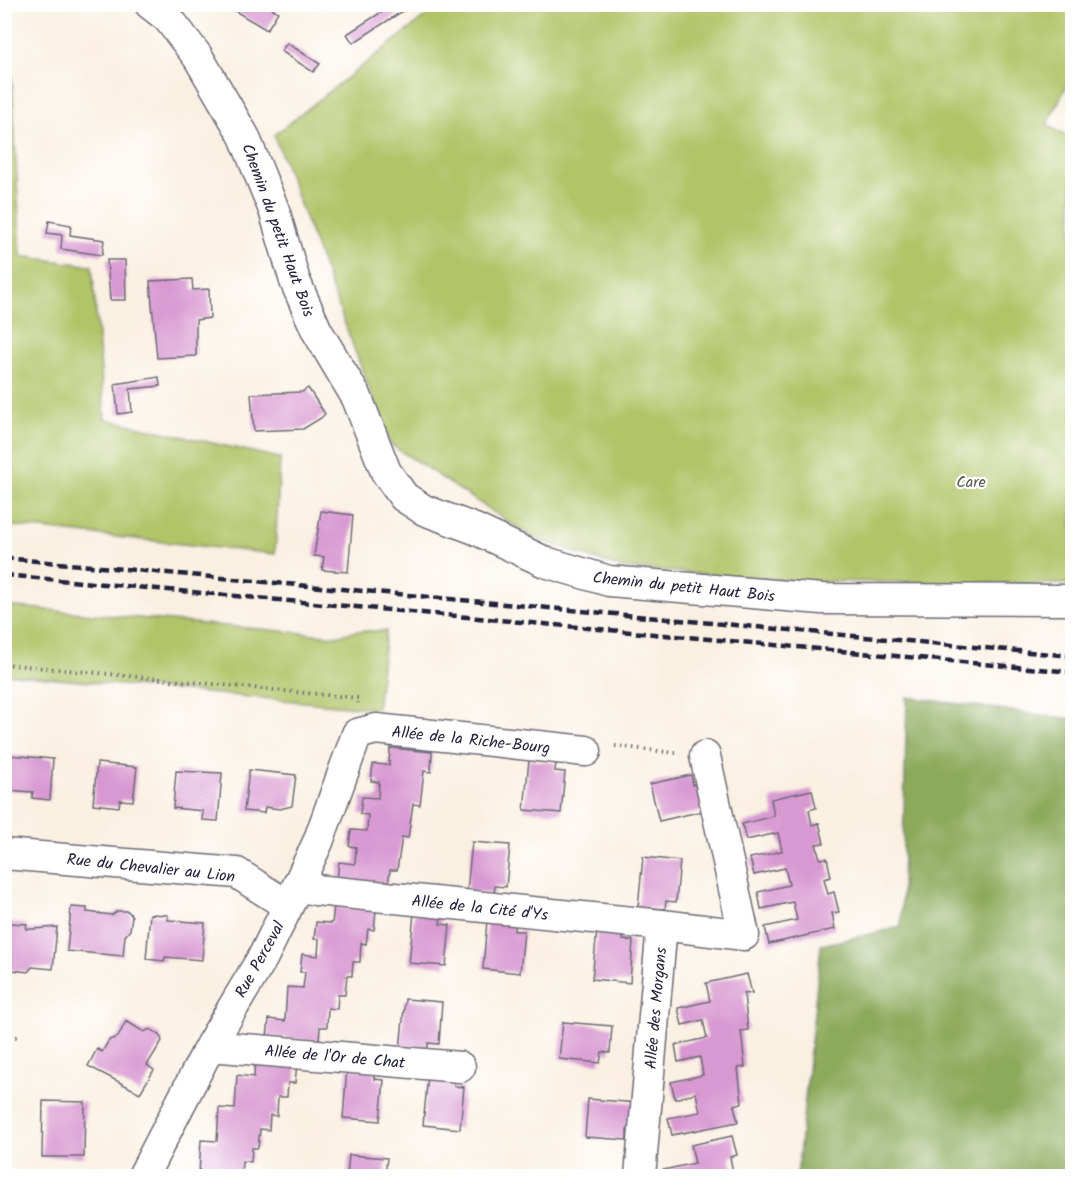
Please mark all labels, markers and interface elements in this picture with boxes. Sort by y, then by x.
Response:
street label: Chemin du petit Haut Bois [235,140,321,321]
park label: Care [956,470,986,495]
street label: Chemin du petit Haut Bois [592,565,776,610]
street label: Allée de la Riche-Bourg [390,720,551,761]
street label: Rue du Chevalier au Lion [66,847,236,890]
street label: Allée de la Cité d'Ys [410,889,549,928]
street label: Rue Perceval [229,917,292,1003]
street label: Allée des Morgans [639,946,674,1070]
street label: Allée de l'Or de Chat [264,1039,407,1076]

